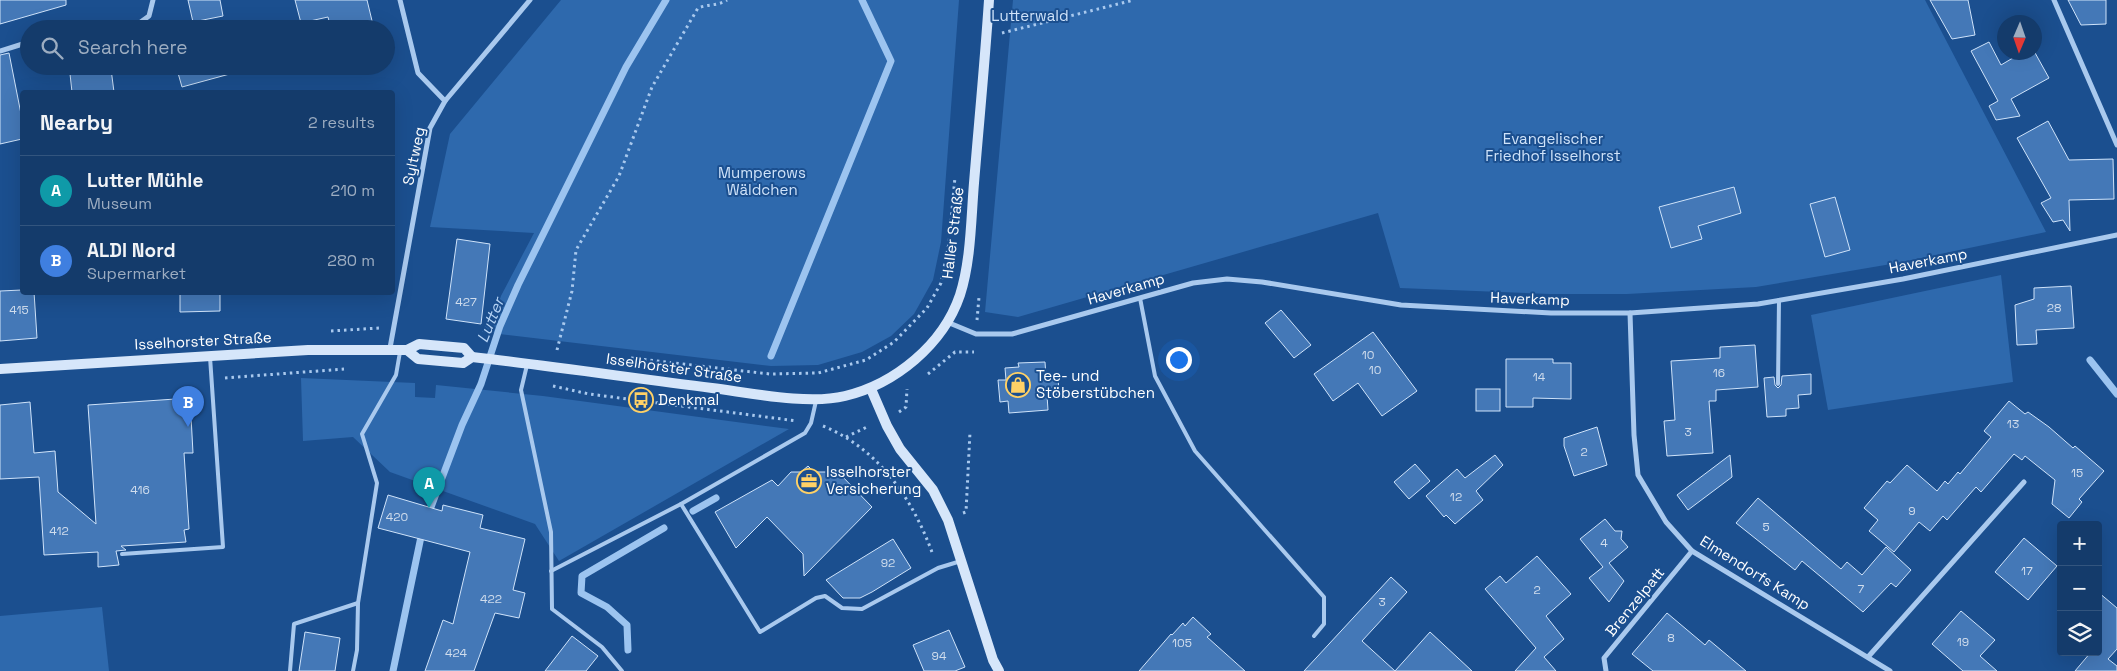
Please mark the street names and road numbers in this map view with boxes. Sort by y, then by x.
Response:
street label: Syltweg [398,125,429,187]
street label: Haller Straße [937,186,968,280]
street label: Haverkamp [1887,244,1969,277]
street label: Haverkamp [1085,268,1167,309]
street label: Haverkamp [1490,288,1570,309]
street label: Isselhorster Straße [134,327,272,354]
street label: Isselhorster Straße [605,349,743,386]
street label: Elmendorfs Kamp [1697,531,1814,614]
street label: Brenzelpatt [1601,563,1668,640]

